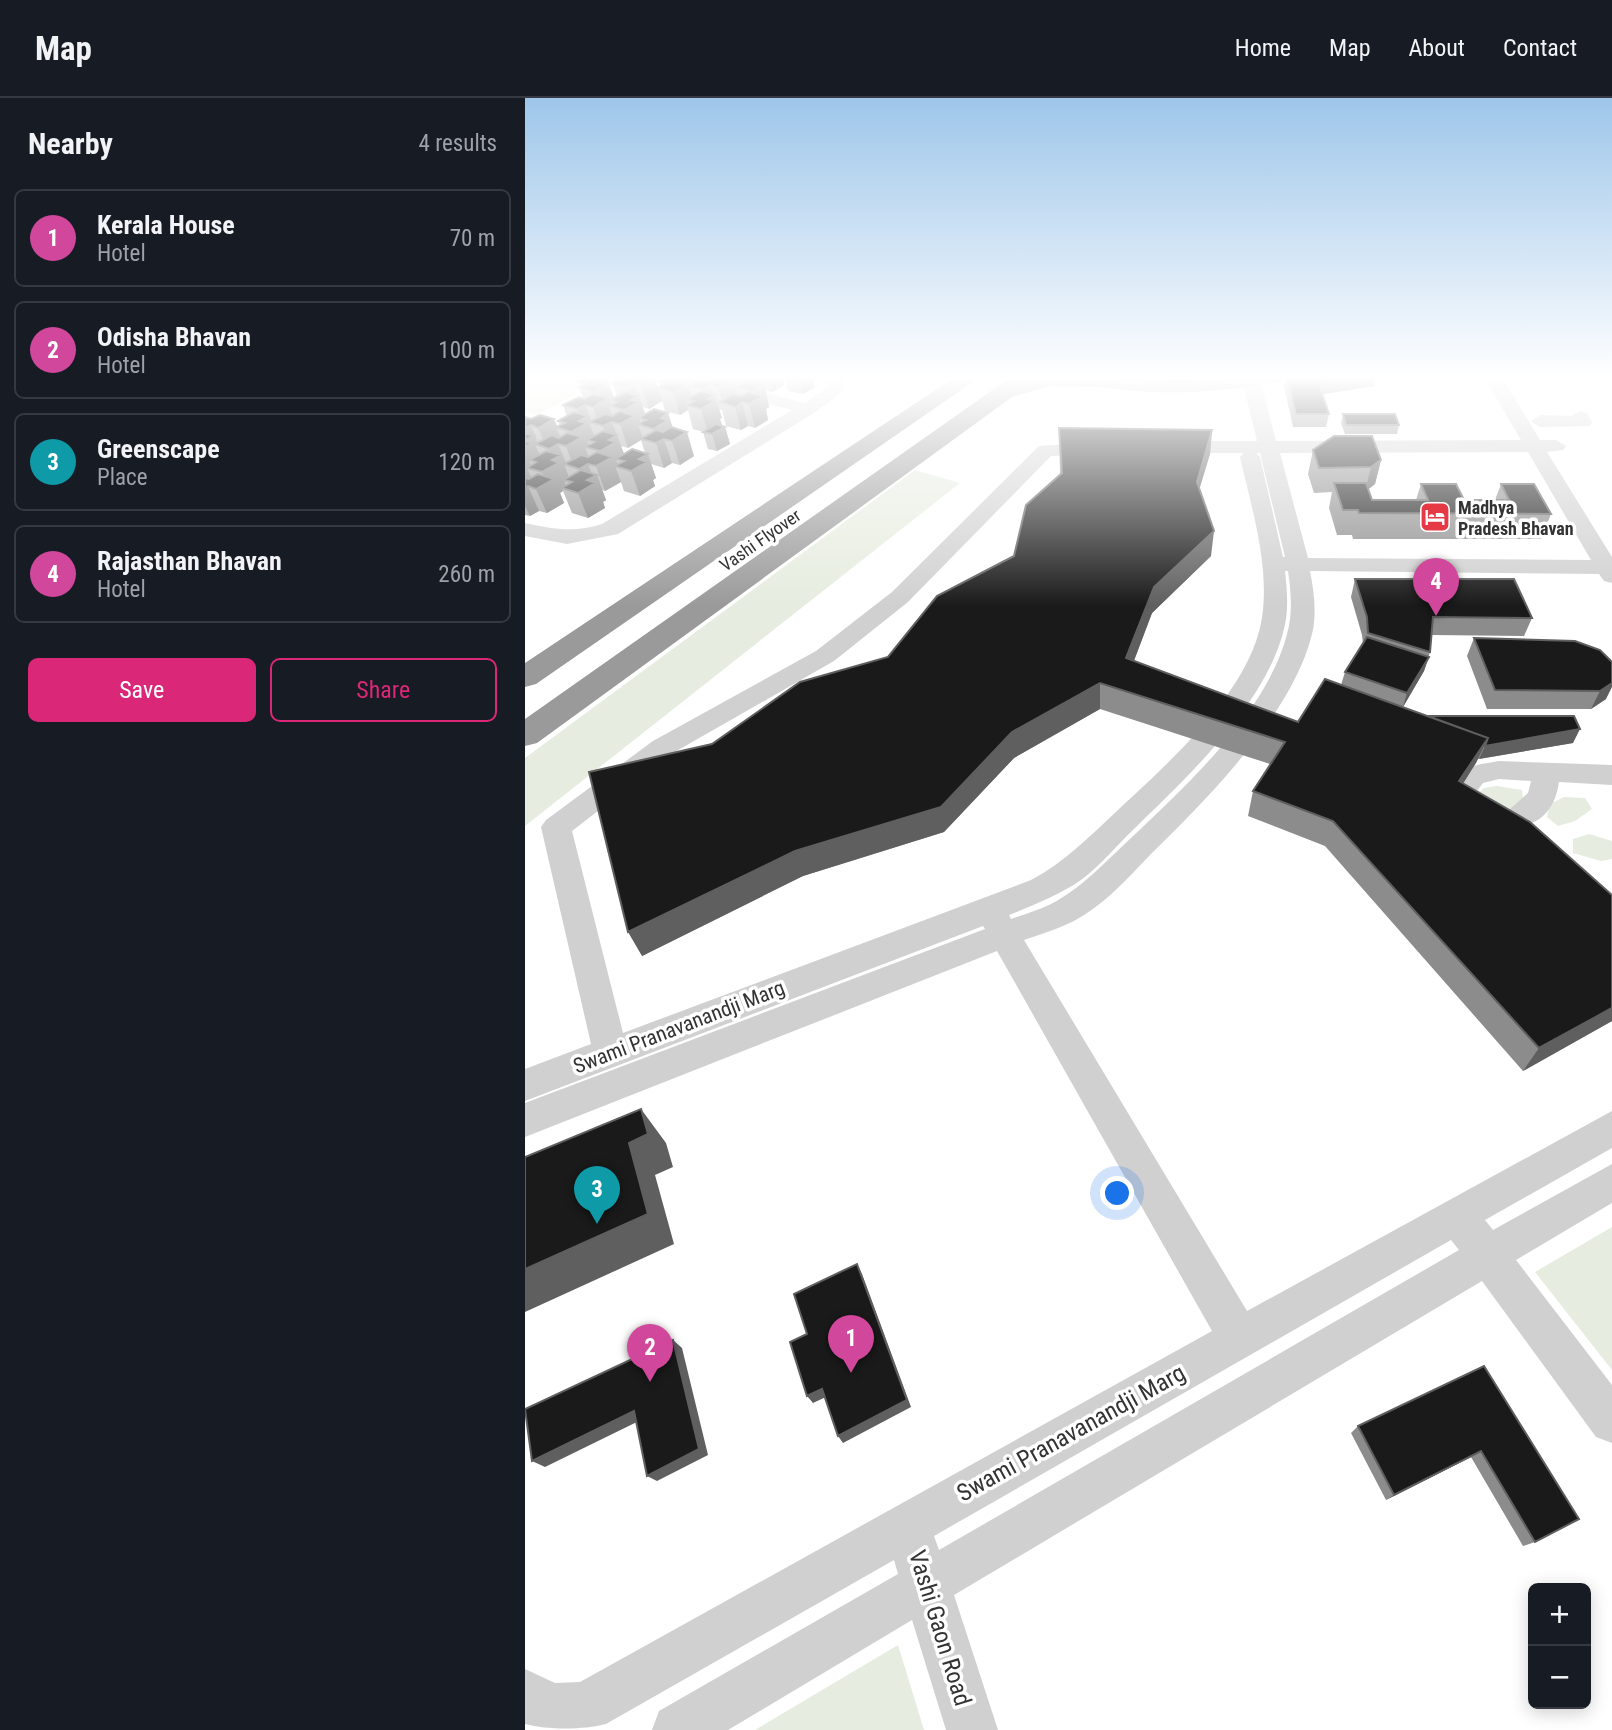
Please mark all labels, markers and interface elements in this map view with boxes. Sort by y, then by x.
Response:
text: Map [35,29,92,68]
text: Home [1235,34,1291,62]
text: Map [1329,34,1371,62]
text: About [1409,34,1465,62]
text: Contact [1503,34,1577,62]
text: Nearby [28,126,113,161]
text: 4 results [419,130,497,157]
text: Kerala House [97,210,235,240]
text: 1 [47,225,59,252]
text: 70 m [450,225,495,252]
text: Hotel [97,240,146,267]
text: Odisha Bhavan [97,322,251,352]
text: 2 [47,337,59,364]
text: 100 m [438,337,495,364]
text: Hotel [97,352,146,379]
text: Greenscape [97,434,220,464]
text: 3 [47,449,59,476]
text: 120 m [438,449,495,476]
text: Place [97,464,147,491]
place label: Madhya Pradesh Bhavan [1458,497,1574,539]
hotel icon: Madhya Pradesh Bhavan [1418,500,1452,534]
street label: Vashi Flyover [715,504,805,576]
text: Rajasthan Bhavan [97,546,282,576]
pin: 4 [1413,558,1459,616]
text: 4 [47,561,59,588]
text: 260 m [438,561,495,588]
text: Hotel [97,576,146,603]
button: Save [28,658,256,722]
button: Share [270,658,497,722]
street label: Swami Pranavanandji Marg [570,976,788,1078]
pin: 3 [574,1166,620,1224]
your location [1100,1176,1134,1210]
pin: 1 [828,1315,874,1373]
pin: 2 [627,1324,673,1382]
street label: Swami Pranavanandji Marg [952,1359,1190,1507]
street label: Vashi Gaon Road [903,1547,977,1709]
map controls [1528,1583,1591,1709]
button: + [1528,1583,1591,1646]
button: − [1528,1646,1591,1709]

